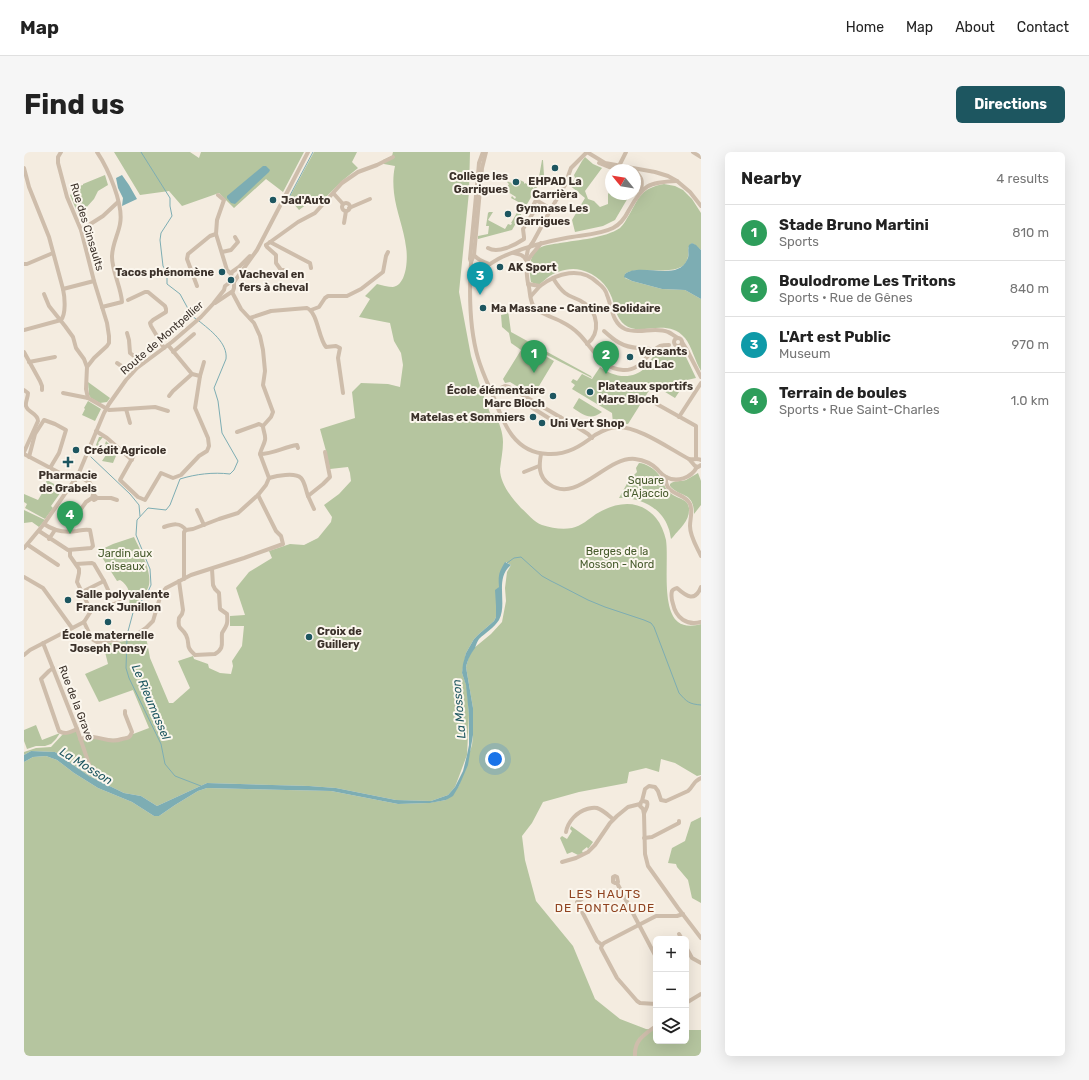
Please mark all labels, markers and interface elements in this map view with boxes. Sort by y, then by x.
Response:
text: Map [20,16,59,39]
text: Home [846,19,884,36]
text: Map [906,19,933,36]
text: About [955,19,995,36]
text: Contact [1017,19,1069,36]
button: Directions [956,86,1065,123]
text: Find us [24,88,124,121]
marker: EHPAD La Carrièra [550,163,560,173]
north arrow [605,164,641,200]
text: Nearby [741,168,802,188]
place label: Collège les Garrigues [449,170,508,196]
text: 4 results [996,171,1049,186]
place label: EHPAD La Carrièra [528,175,582,201]
marker: Collège les Garrigues [511,177,521,187]
street label: Rue des Cinsaults [67,181,107,273]
place label: Jad'Auto [281,194,331,207]
marker: Jad'Auto [268,195,278,205]
place label: Gymnase Les Garrigues [516,202,588,228]
marker: Gymnase Les Garrigues [503,209,513,219]
text: Stade Bruno Martini [779,216,929,234]
text: 1 [751,225,757,240]
text: 810 m [1012,225,1049,240]
text: Sports [779,234,819,249]
place label: AK Sport [508,261,557,274]
pin: 3 [467,262,493,295]
marker: AK Sport [495,262,505,272]
place label: Tacos phénomène [115,266,214,279]
marker: Tacos phénomène [217,267,227,277]
place label: Vacheval en fers à cheval [239,268,308,294]
text: Boulodrome Les Tritons [779,272,956,290]
marker: Vacheval en fers à cheval [226,275,236,285]
text: 2 [750,281,758,296]
text: 840 m [1010,281,1049,296]
text: Sports · Rue de Gênes [779,290,913,305]
street label: Route de Montpellier [118,298,207,378]
place label: Ma Massane - Cantine Solidaire [491,302,661,315]
marker: Ma Massane - Cantine Solidaire [478,303,488,313]
text: L'Art est Public [779,328,891,346]
text: 3 [750,337,758,352]
text: 970 m [1012,337,1049,352]
pin: 1 [521,340,547,373]
pin: 2 [593,341,619,374]
place label: Versants du Lac [638,345,687,371]
text: Museum [779,346,830,361]
marker: Versants du Lac [625,352,635,362]
place label: Plateaux sportifs Marc Bloch [598,380,693,406]
place label: École élémentaire Marc Bloch [447,384,545,410]
text: Terrain de boules [779,384,907,402]
marker: Plateaux sportifs Marc Bloch [585,387,595,397]
marker: École élémentaire Marc Bloch [548,391,558,401]
text: 4 [750,393,758,408]
text: 1.0 km [1011,393,1049,408]
text: Sports · Rue Saint-Charles [779,402,940,417]
place label: Matelas et Sommiers [411,411,525,424]
marker: Matelas et Sommiers [528,412,538,422]
place label: Uni Vert Shop [550,417,624,430]
marker: Uni Vert Shop [537,418,547,428]
place label: Crédit Agricole [84,444,167,457]
marker: Crédit Agricole [71,445,81,455]
marker: Pharmacie de Grabels [63,457,73,467]
place label: Pharmacie de Grabels [39,469,98,495]
park label: Square d'Ajaccio [623,474,669,500]
pin: 4 [57,501,83,534]
park label: Berges de la Mosson - Nord [580,545,654,571]
park label: Jardin aux oiseaux [98,547,152,573]
place label: Salle polyvalente Franck Junillon [76,588,170,614]
marker: Salle polyvalente Franck Junillon [63,595,73,605]
marker: École maternelle Joseph Ponsy [103,617,113,627]
place label: Croix de Guillery [317,625,362,651]
place label: École maternelle Joseph Ponsy [62,629,154,655]
marker: Croix de Guillery [304,632,314,642]
water label: Le Rieumassel [129,662,174,743]
street label: Rue de la Grave [56,664,96,742]
water label: La Mosson [449,679,469,739]
water label: La Mosson [57,744,115,788]
your location [485,749,505,769]
district label: LES HAUTS DE FONTCAUDE [555,887,655,915]
map controls [653,936,689,1044]
button: + [653,936,689,972]
button: − [653,972,689,1008]
button: layers [653,1008,689,1044]

